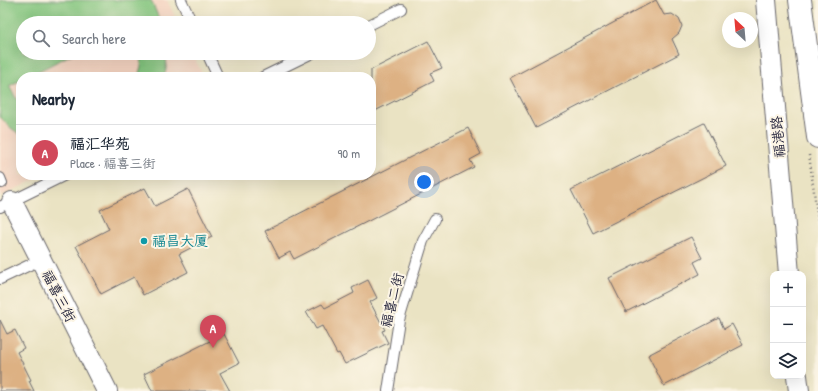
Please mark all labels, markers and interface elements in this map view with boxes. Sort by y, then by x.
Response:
north arrow [722,12,758,48]
search box [16,16,376,60]
icon: search [30,27,52,49]
text: Search here [62,28,126,49]
text: Nearby [32,87,75,110]
street label: 福港路 [766,115,789,159]
text: 福汇华苑 [70,133,130,154]
text: A [42,144,48,162]
text: 90 m [338,144,360,162]
text: Place · 福喜三街 [70,154,156,172]
your location [414,172,434,192]
place label: 福昌大厦 [152,231,208,250]
marker: 福昌大厦 [139,236,149,246]
street label: 福喜三街 [38,267,81,325]
street label: 福喜二街 [376,270,408,329]
map controls [770,271,806,379]
button: + [770,271,806,307]
button: − [770,307,806,343]
pin: A [200,315,226,348]
button: layers [770,343,806,379]

